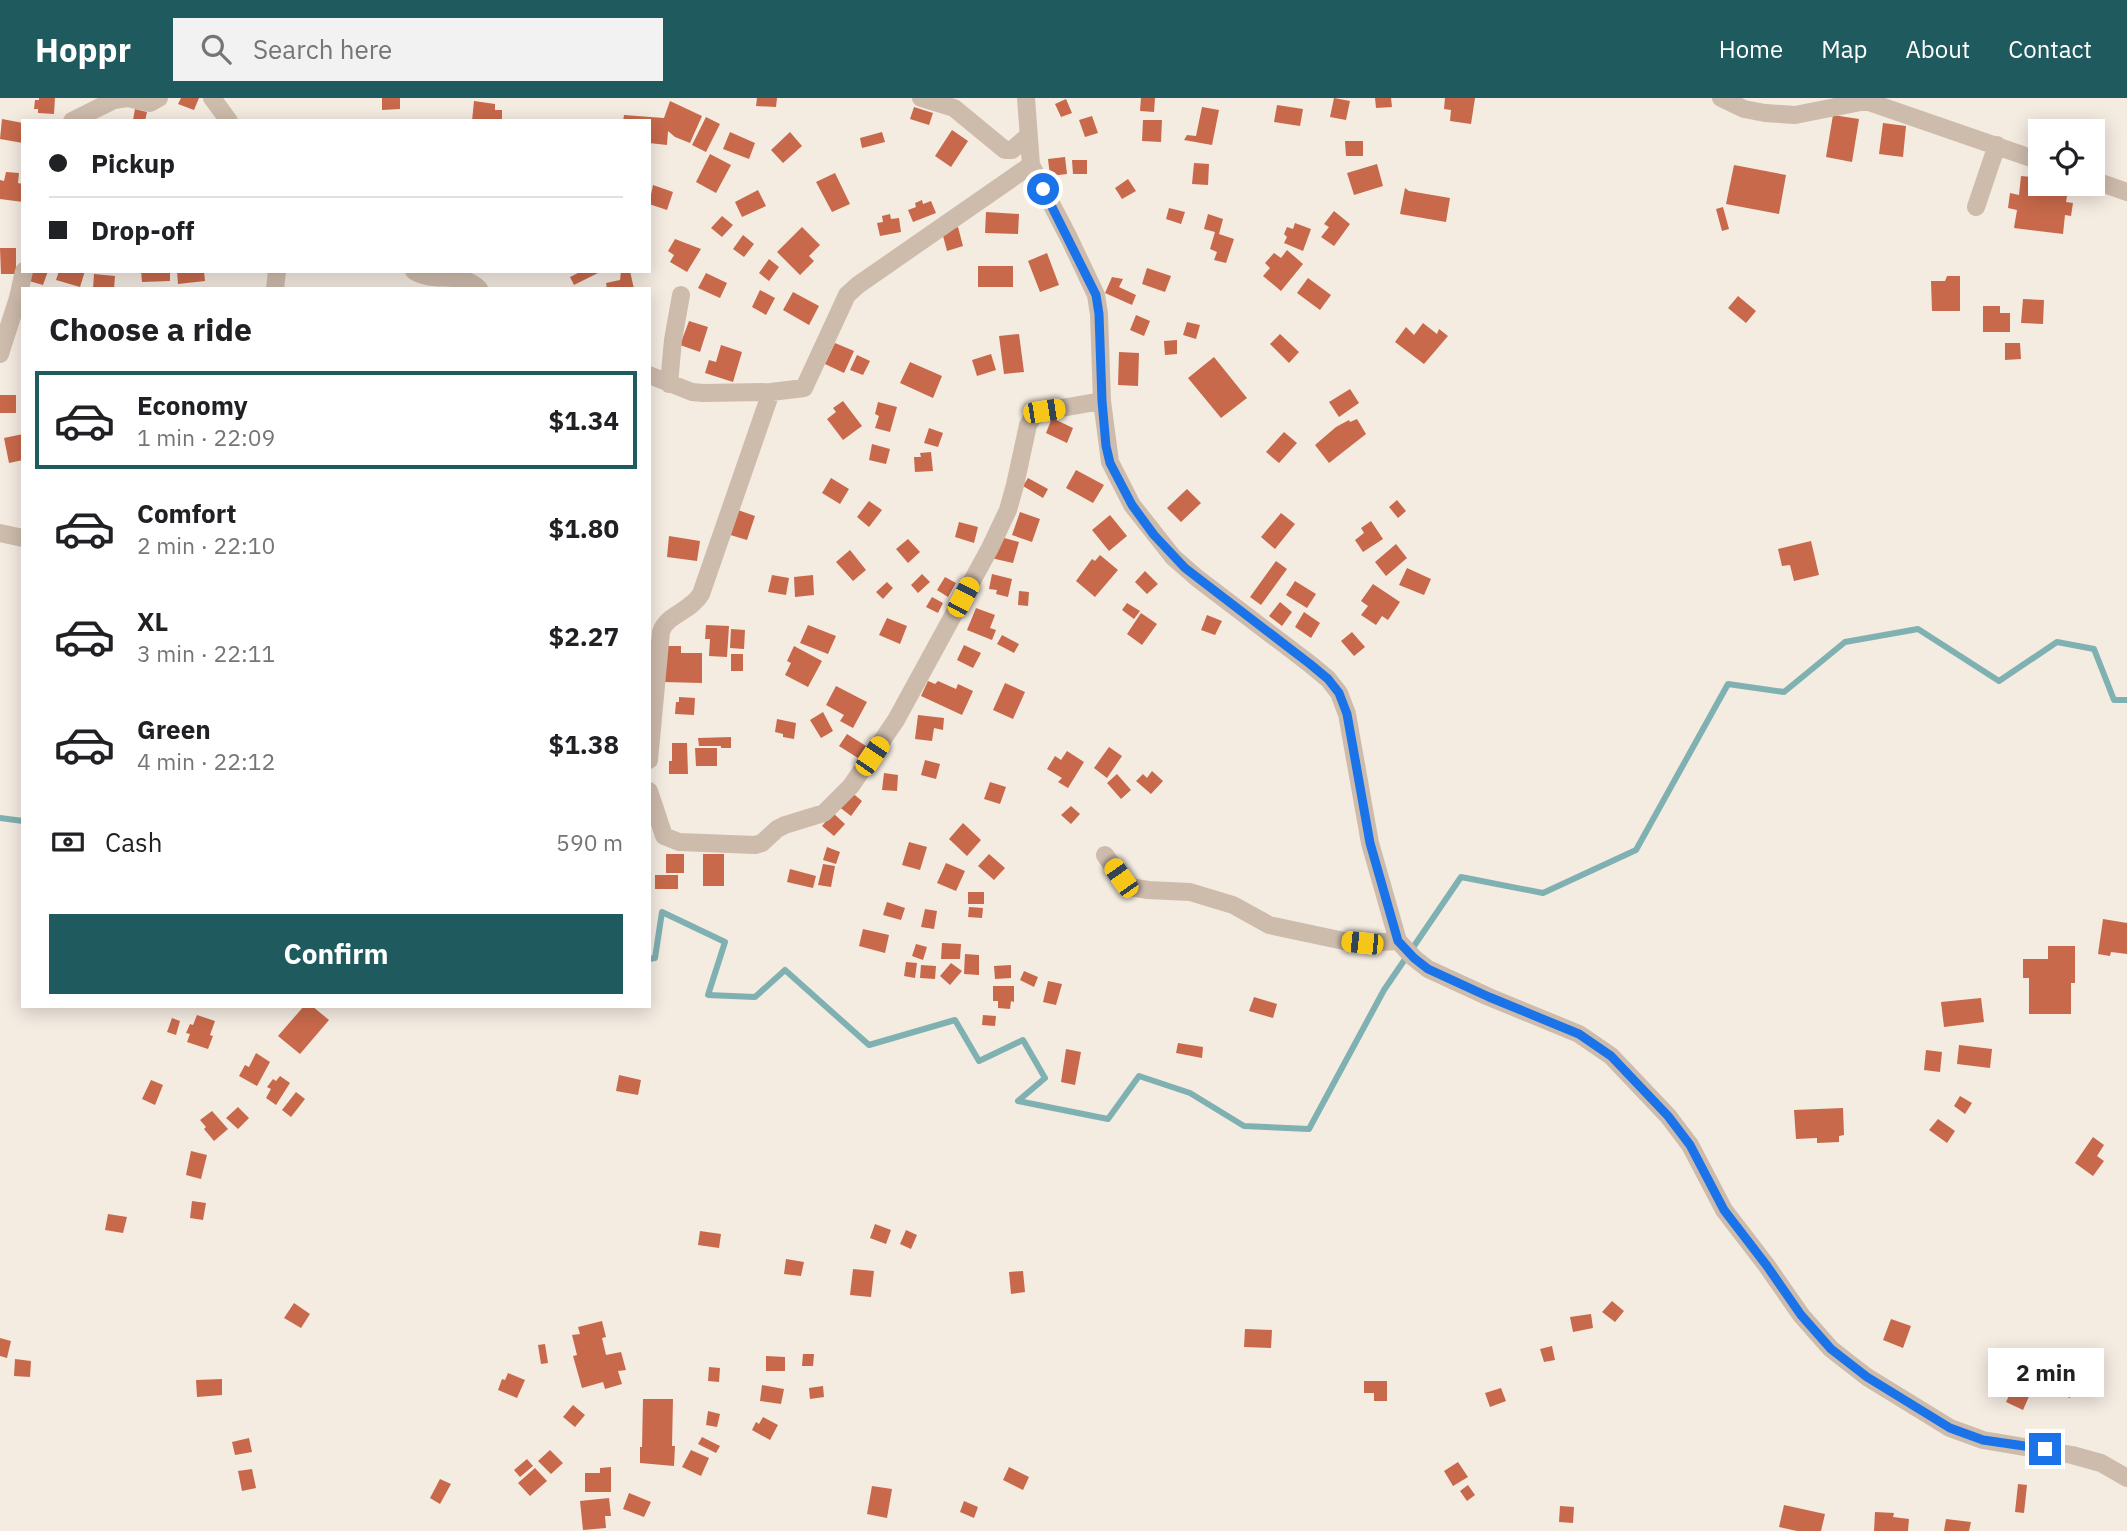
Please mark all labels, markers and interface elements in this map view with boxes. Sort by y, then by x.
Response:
search box [173,18,663,81]
text: Hoppr [35,28,131,71]
icon: search [197,30,235,68]
text: Search here [253,32,392,66]
text: Home [1719,33,1783,65]
text: Map [1821,33,1867,65]
text: About [1905,33,1970,65]
text: Contact [2008,33,2092,65]
map controls [2028,119,2105,196]
button: locate [2028,119,2105,196]
text: Pickup [91,146,175,180]
route start [1027,173,1059,205]
text: Drop-off [91,213,194,247]
text: Choose a ride [49,308,252,350]
text: Economy [137,388,248,422]
icon: car [53,389,116,452]
car [1022,397,1067,425]
text: $1.34 [549,403,619,437]
text: 1 min · 22:09 [137,422,275,452]
text: Comfort [137,496,236,530]
icon: car [53,497,116,560]
text: $1.80 [549,511,619,545]
text: 2 min · 22:10 [137,530,275,560]
car [944,574,983,620]
text: XL [137,604,168,638]
icon: car [53,605,116,668]
text: $2.27 [549,619,619,653]
text: 3 min · 22:11 [137,638,275,668]
text: Green [137,712,211,746]
icon: car [53,713,116,776]
text: $1.38 [549,727,619,761]
car [852,733,893,779]
text: 4 min · 22:12 [137,746,275,776]
icon: cash [49,823,87,861]
text: Cash [105,825,162,859]
text: 590 m [556,827,623,857]
car [1101,855,1142,901]
button: Confirm [49,914,623,994]
car [1341,930,1384,956]
callout: 2 min [1987,1348,2103,1396]
text: 2 min [2016,1357,2076,1387]
route end [2029,1433,2061,1465]

